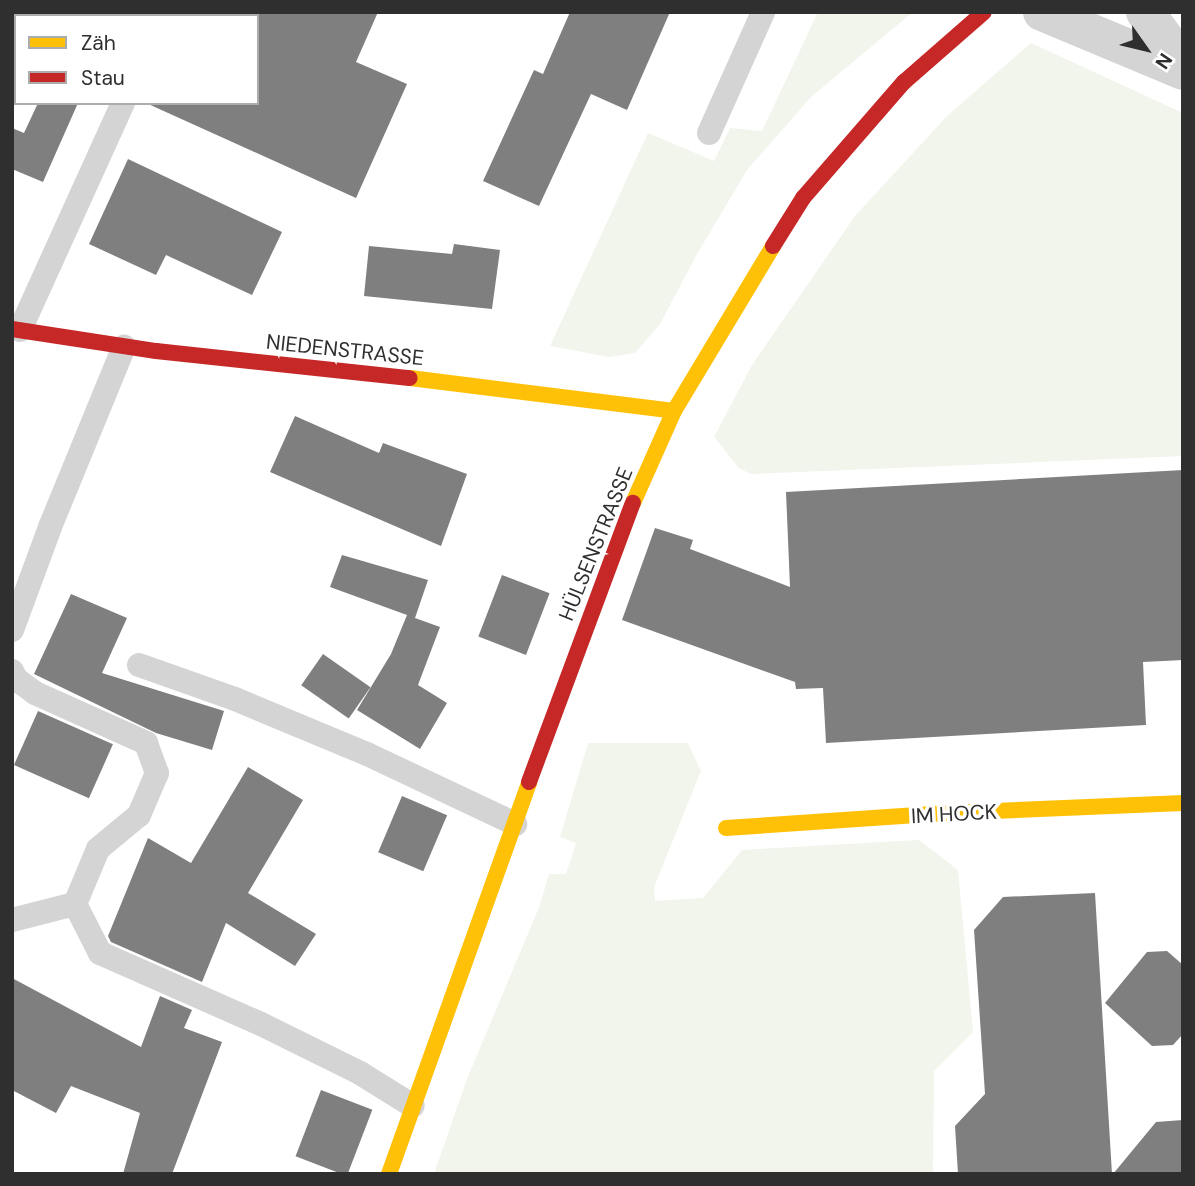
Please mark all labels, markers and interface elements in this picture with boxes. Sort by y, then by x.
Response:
legend [14,14,259,105]
north arrow [1111,14,1181,84]
text: Zäh [81,29,116,57]
text: N [1150,48,1178,74]
text: Stau [81,64,125,92]
street label: NIEDENSTRASSE [265,329,425,371]
street label: HÜLSENSTRASSE [554,464,638,624]
street label: IM HOCK [910,799,998,829]

